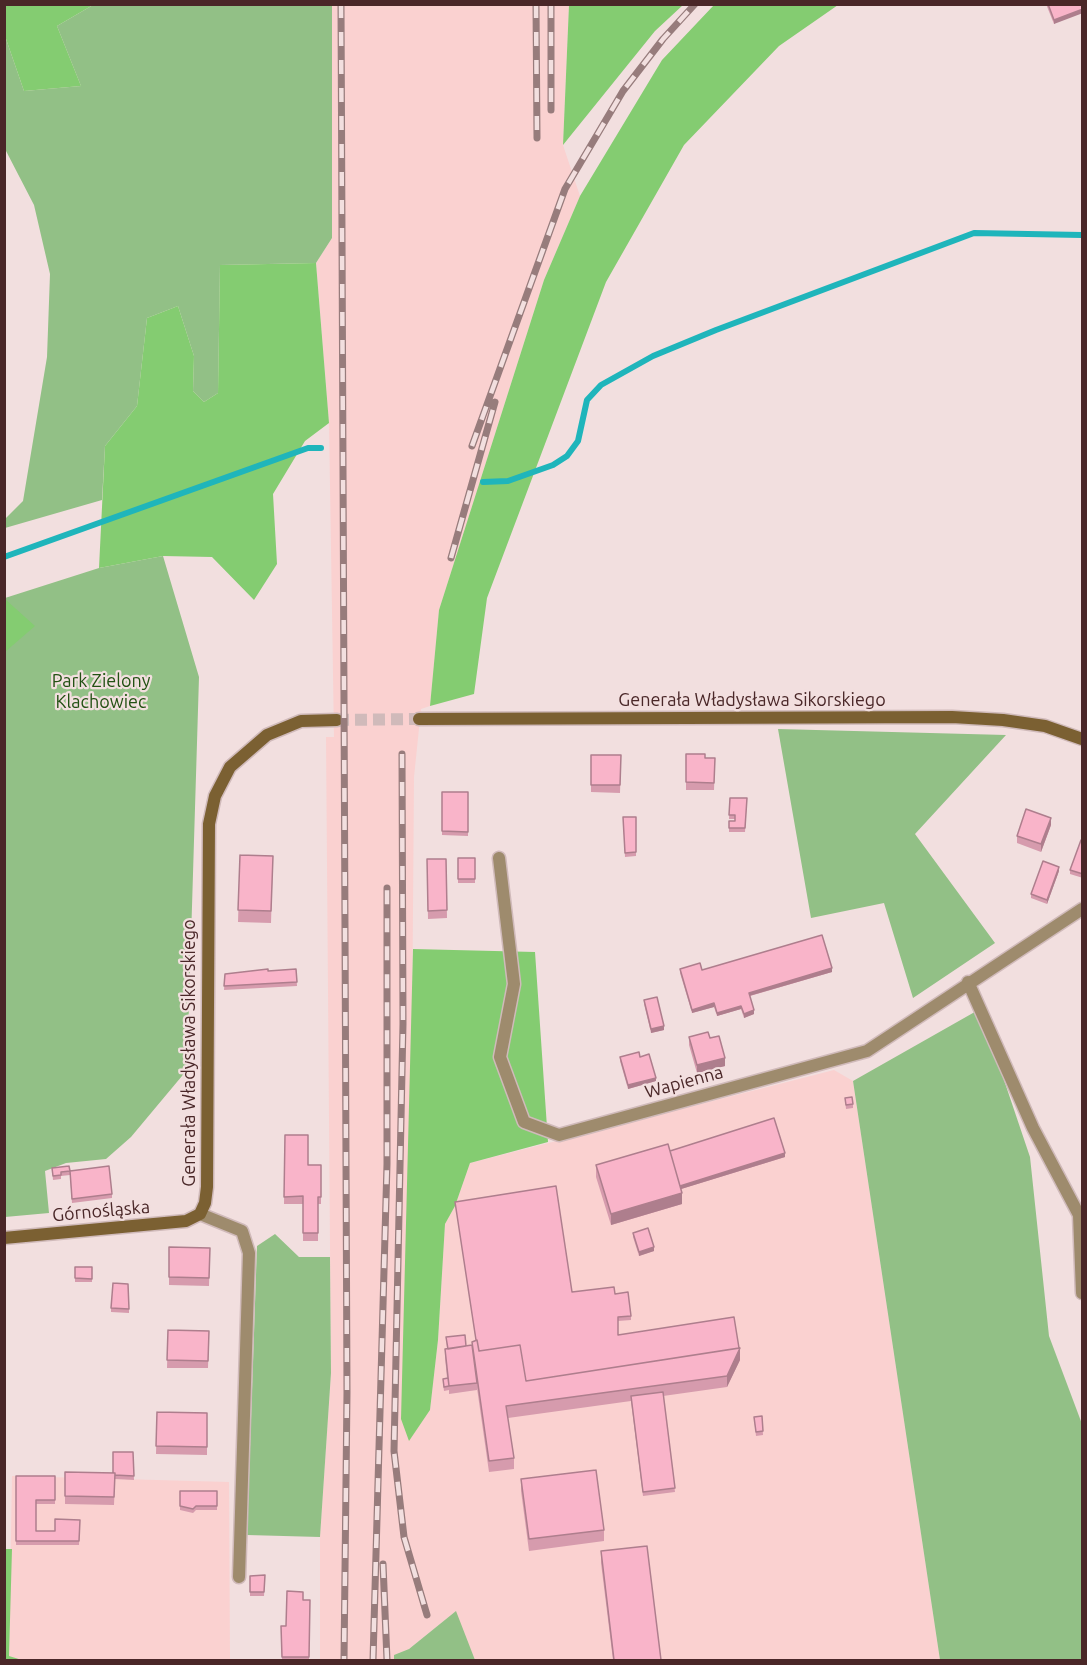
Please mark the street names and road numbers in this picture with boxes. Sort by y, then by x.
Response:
street label: Generała Władysława Sikorskiego [618,689,886,711]
street label: Generała Władysława Sikorskiego [178,919,200,1187]
street label: Wapienna [642,1061,726,1103]
street label: Górnośląska [51,1196,151,1226]

